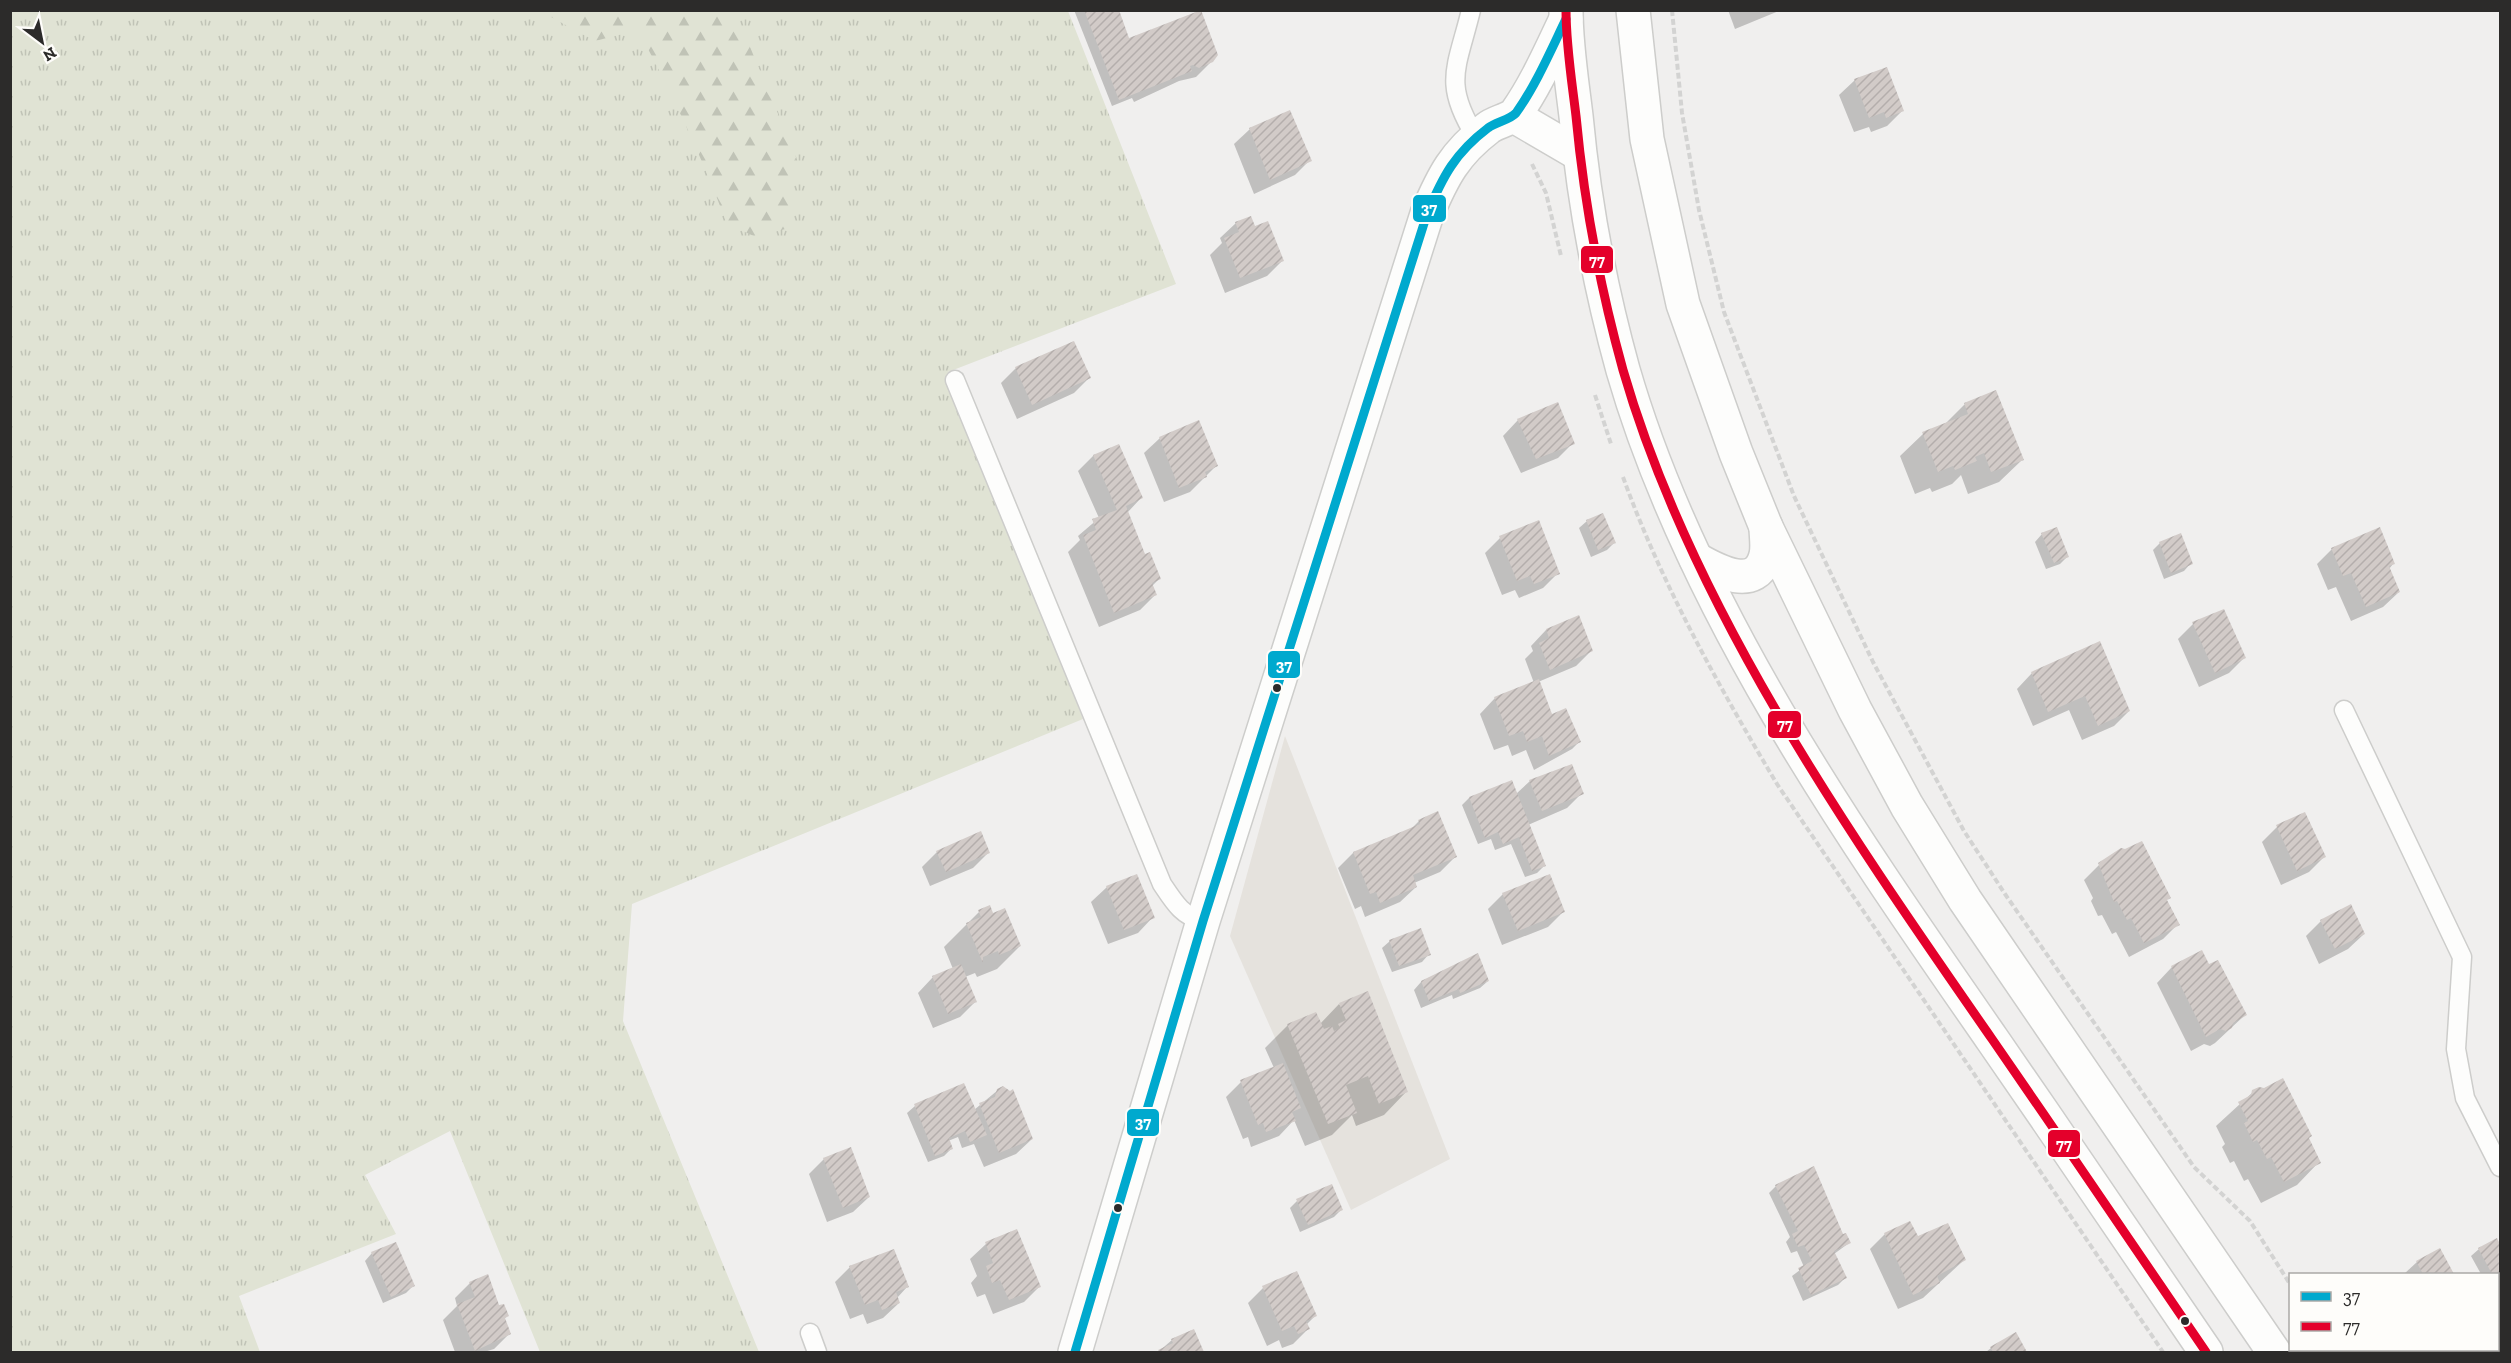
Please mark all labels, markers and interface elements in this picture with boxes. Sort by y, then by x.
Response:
north arrow [12,12,72,72]
text: N [39,43,60,66]
line badge: 37 [1412,194,1447,223]
text: 37 [1421,199,1437,218]
line badge: 77 [1580,245,1614,274]
text: 77 [1589,251,1605,270]
line badge: 37 [1267,650,1301,679]
text: 37 [1276,656,1292,675]
unlabelled marker [1271,682,1283,694]
line badge: 77 [1767,710,1802,739]
text: 77 [1777,715,1793,734]
line badge: 37 [1126,1108,1160,1137]
text: 37 [1135,1113,1151,1132]
line badge: 77 [2047,1129,2081,1158]
text: 77 [2056,1135,2072,1154]
unlabelled marker [1112,1202,1124,1214]
legend [2289,1273,2499,1351]
text: 37 [2343,1286,2361,1308]
unlabelled marker [2179,1315,2191,1327]
text: 77 [2343,1316,2360,1338]

